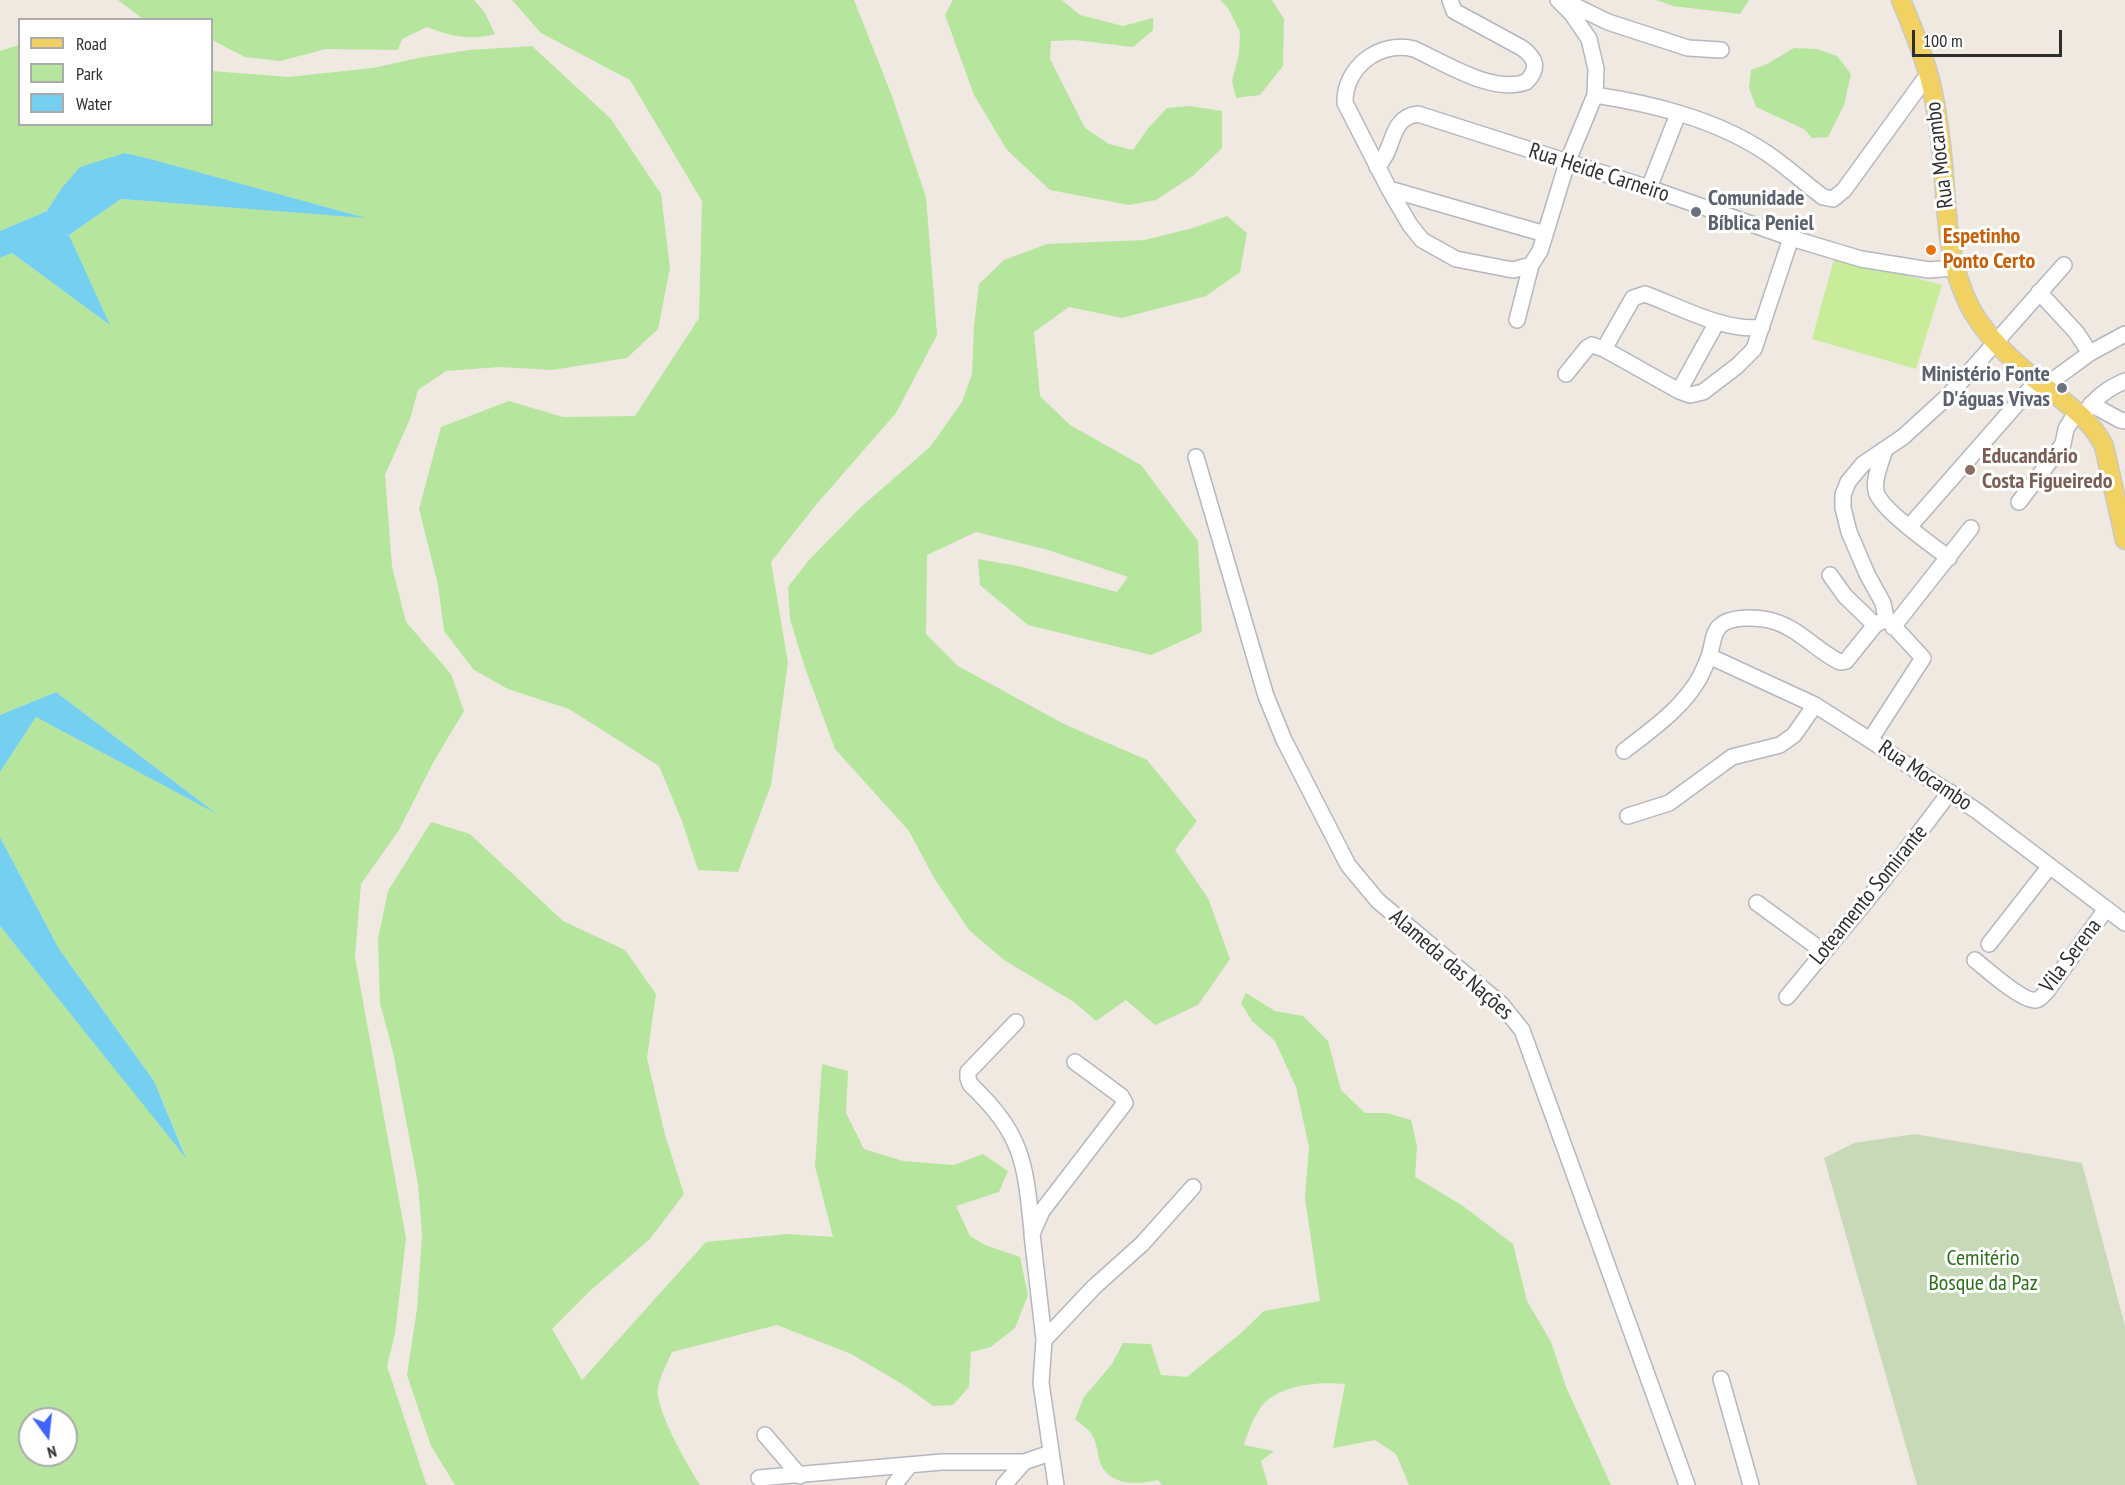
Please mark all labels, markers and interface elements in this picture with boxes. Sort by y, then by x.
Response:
legend [18,18,213,126]
scale bar [1915,18,2065,56]
text: 100 m [1923,29,1963,52]
text: Road [76,32,107,55]
text: Park [76,62,103,85]
text: Water [76,92,112,115]
street label: Rua Mocambo [1920,100,1960,210]
street label: Rua Heide Carneiro [1525,138,1673,208]
place label: Comunidade Bíblica Peniel [1708,186,1814,237]
marker: Comunidade Bíblica Peniel [1689,205,1703,219]
place label: Espetinho Ponto Certo [1943,224,2035,276]
marker: Espetinho Ponto Certo [1924,243,1938,257]
place label: Ministério Fonte D'águas Vivas [1922,362,2050,414]
marker: Ministério Fonte D'águas Vivas [2055,381,2069,395]
place label: Educandário Costa Figueiredo [1982,444,2112,496]
marker: Educandário Costa Figueiredo [1963,463,1977,477]
street label: Rua Mocambo [1873,735,1977,817]
street label: Loteamento Somirante [1805,820,1933,970]
street label: Alameda das Nações [1384,904,1518,1026]
street label: Vila Serena [2035,914,2107,998]
park label: Cemitério Bosque da Paz [1928,1246,2038,1298]
north arrow [18,1407,78,1467]
text: N [45,1442,59,1463]

